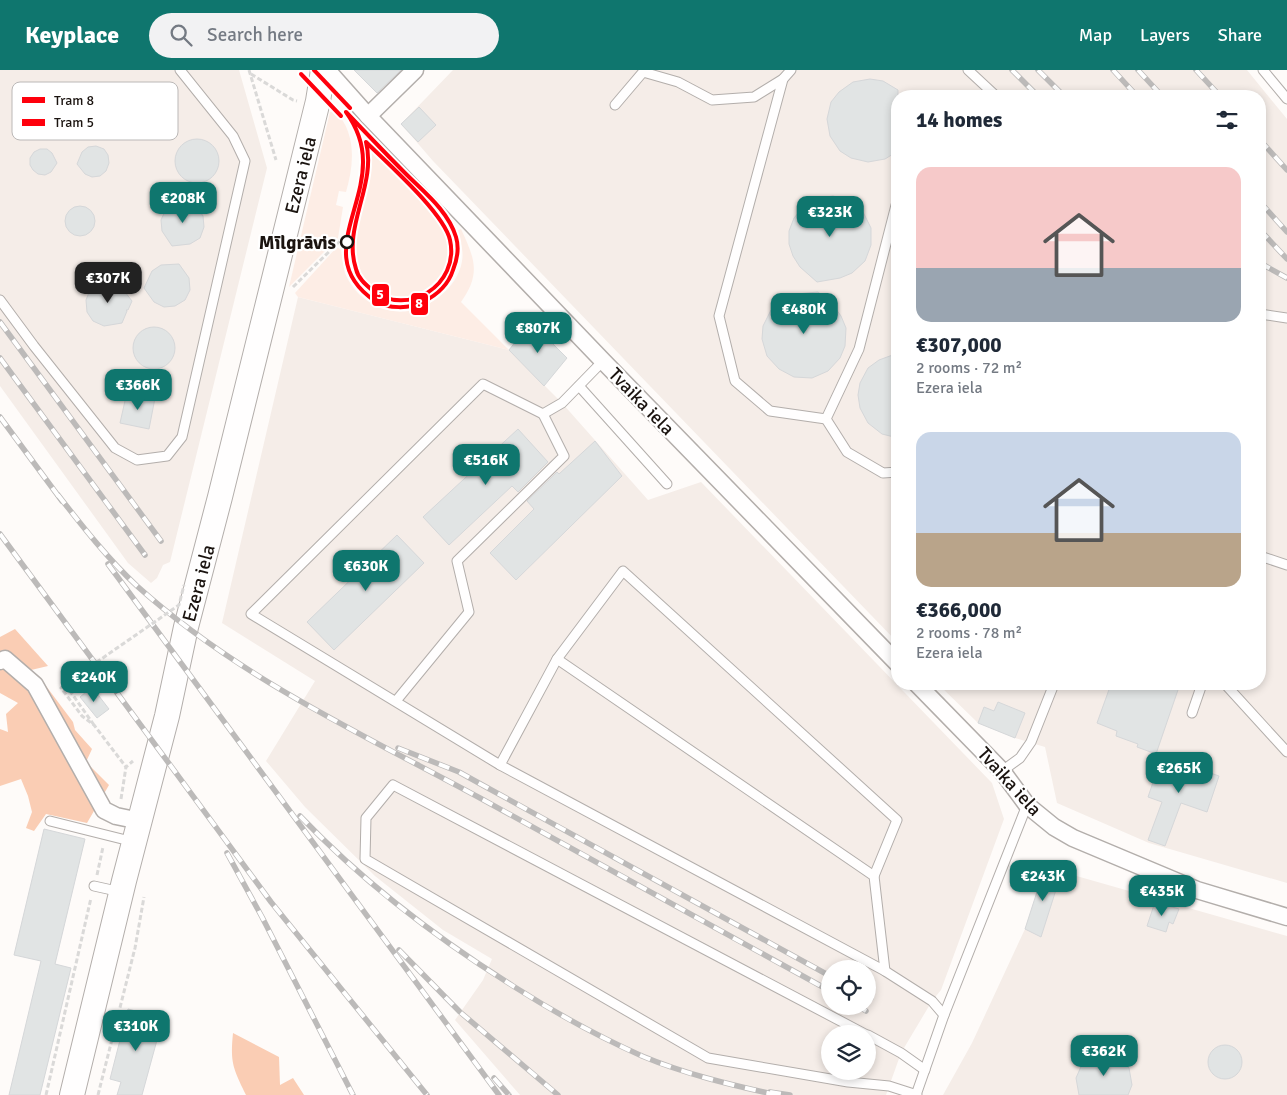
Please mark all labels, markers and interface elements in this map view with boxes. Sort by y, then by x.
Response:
search box [149,13,499,58]
text: Keyplace [25,20,119,50]
icon: search [167,21,195,49]
text: Search here [207,23,303,47]
text: Map [1079,24,1112,46]
text: Layers [1140,24,1190,46]
text: Share [1218,24,1262,46]
legend [12,82,178,140]
text: Tram 8 [54,92,94,109]
icon: filters [1213,106,1241,134]
text: 14 homes [916,107,1002,133]
text: Tram 5 [54,114,94,131]
street label: Ezera iela [280,134,322,216]
pin: €208K [148,182,218,224]
text: €208K [161,188,205,208]
pin: €323K [795,196,865,238]
icon: home [1034,200,1124,290]
text: €323K [808,202,852,222]
place label: Mīlgrāvis [259,231,336,255]
marker: Mīlgrāvis [340,235,354,249]
pin: €307K [73,262,143,304]
text: €307K [86,268,130,288]
line badge: 5 [371,283,390,307]
text: 5 [376,286,384,303]
line badge: 8 [410,292,429,316]
pin: €480K [769,292,839,335]
text: 8 [415,295,423,312]
text: €480K [782,299,826,319]
pin: €807K [503,312,573,354]
text: €807K [516,318,560,338]
text: €307,000 [916,332,1002,358]
text: 2 rooms · 72 m² [916,358,1022,378]
street label: Tvaika iela [603,363,679,441]
pin: €366K [103,368,173,411]
text: €366K [116,375,160,395]
text: Ezera iela [916,378,983,398]
pin: €516K [451,444,521,486]
text: €516K [464,450,508,470]
icon: home [1034,465,1124,555]
street label: Ezera iela [177,542,221,625]
pin: €630K [331,550,401,592]
text: €630K [344,556,388,576]
text: €366,000 [916,597,1002,623]
text: 2 rooms · 78 m² [916,623,1022,643]
text: Ezera iela [916,643,983,663]
pin: €240K [59,660,129,703]
text: €240K [72,667,116,687]
street label: Tvaika iela [972,742,1047,821]
pin: €265K [1144,752,1214,794]
text: €265K [1157,758,1201,778]
pin: €243K [1008,860,1078,902]
text: €243K [1021,866,1065,886]
pin: €435K [1127,874,1197,917]
text: €435K [1140,881,1184,901]
map controls [821,960,876,1080]
button: locate [821,960,876,1015]
pin: €310K [101,1010,171,1052]
text: €310K [114,1016,158,1036]
button: layers [821,1025,876,1080]
pin: €362K [1069,1034,1139,1077]
text: €362K [1082,1041,1126,1061]

